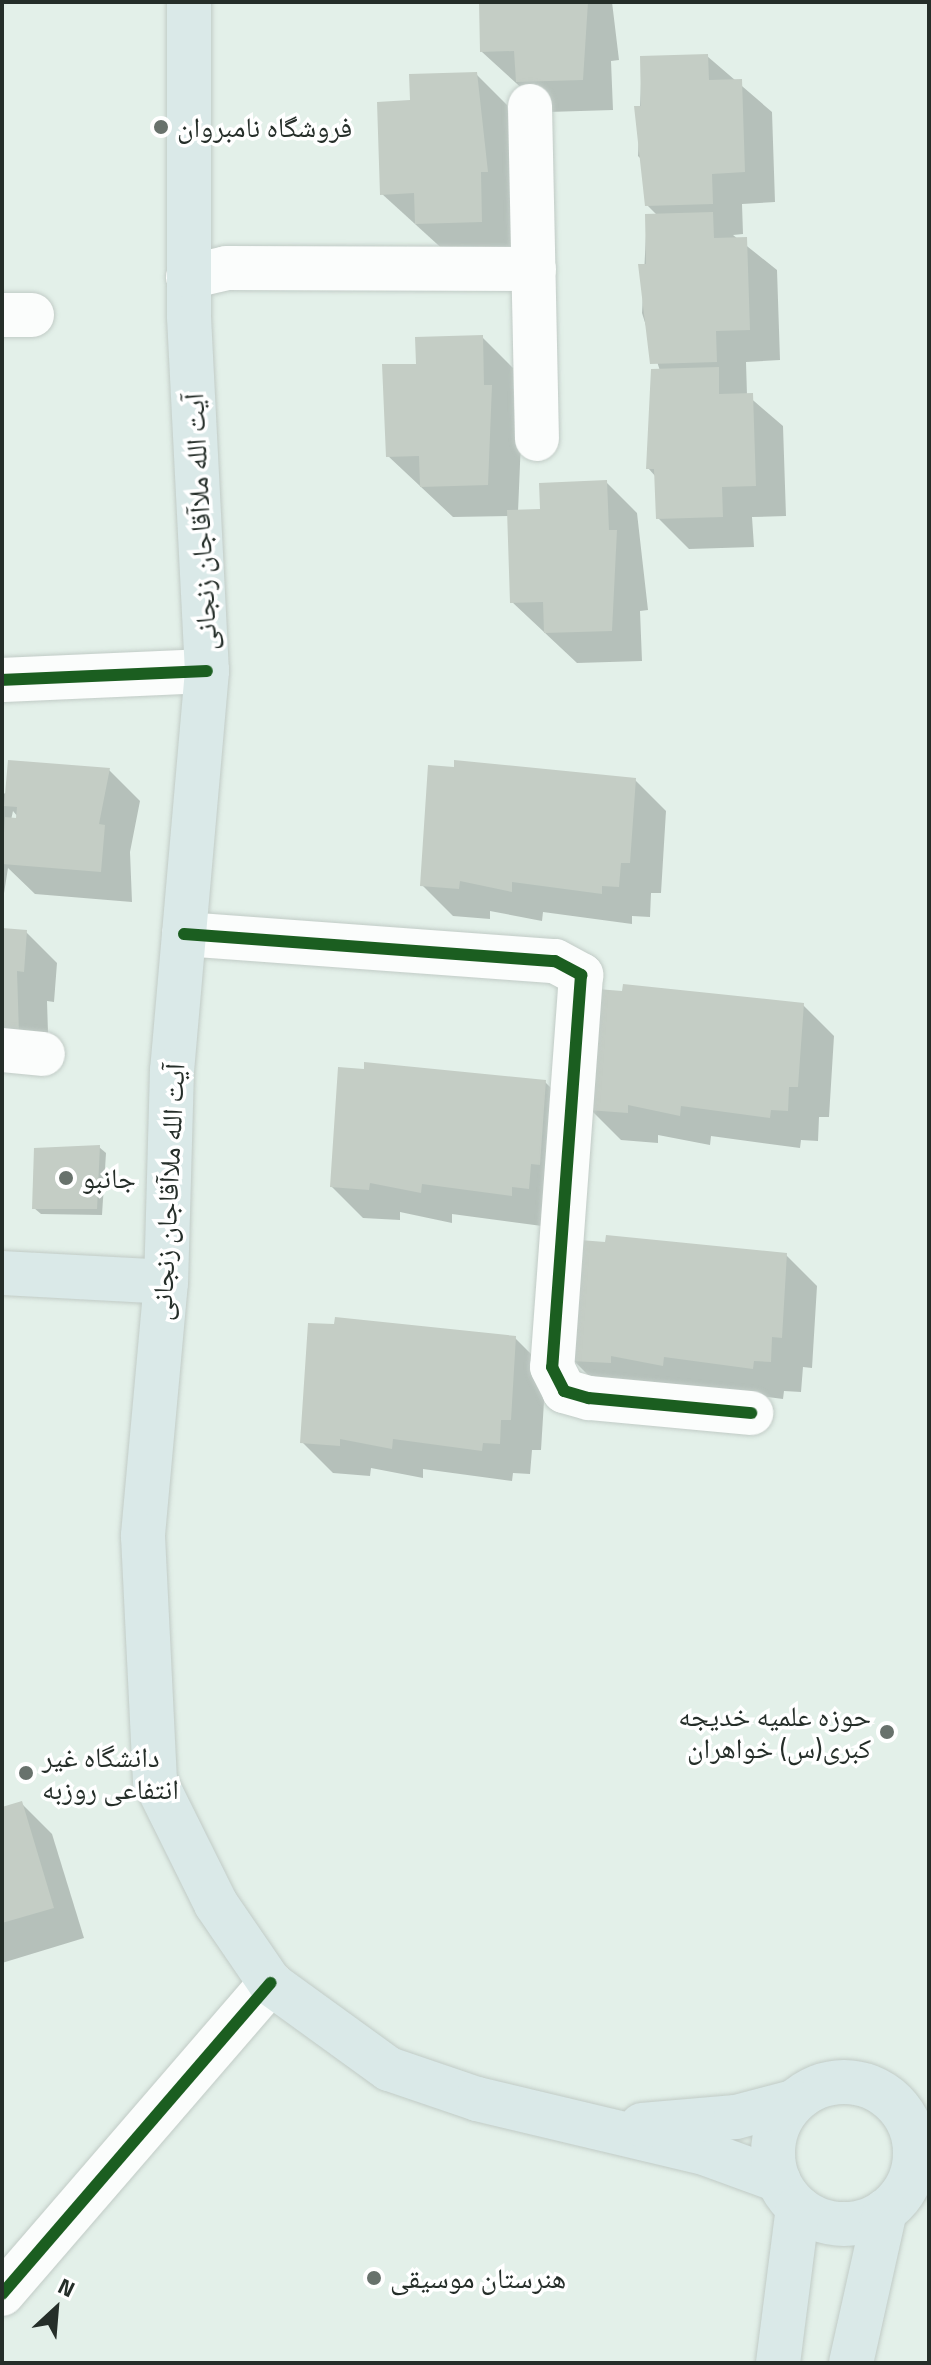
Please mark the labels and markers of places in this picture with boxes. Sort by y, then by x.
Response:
place label: فروشگاه نامبروان [177,110,352,144]
marker: فروشگاه نامبروان [152,118,170,136]
place label: جانبو [82,1161,136,1195]
marker: جانبو [57,1169,75,1187]
place label: حوزه علمیه خدیجه کبری(س) خواهران [678,1699,871,1765]
marker: حوزه علمیه خدیجه کبری(س) خواهران [878,1723,896,1741]
place label: دانشگاه غیر انتفاعی روزبه [42,1740,179,1806]
marker: دانشگاه غیر انتفاعی روزبه [17,1764,35,1782]
place label: هنرستان موسیقی [390,2261,566,2295]
marker: هنرستان موسیقی [365,2269,383,2287]

